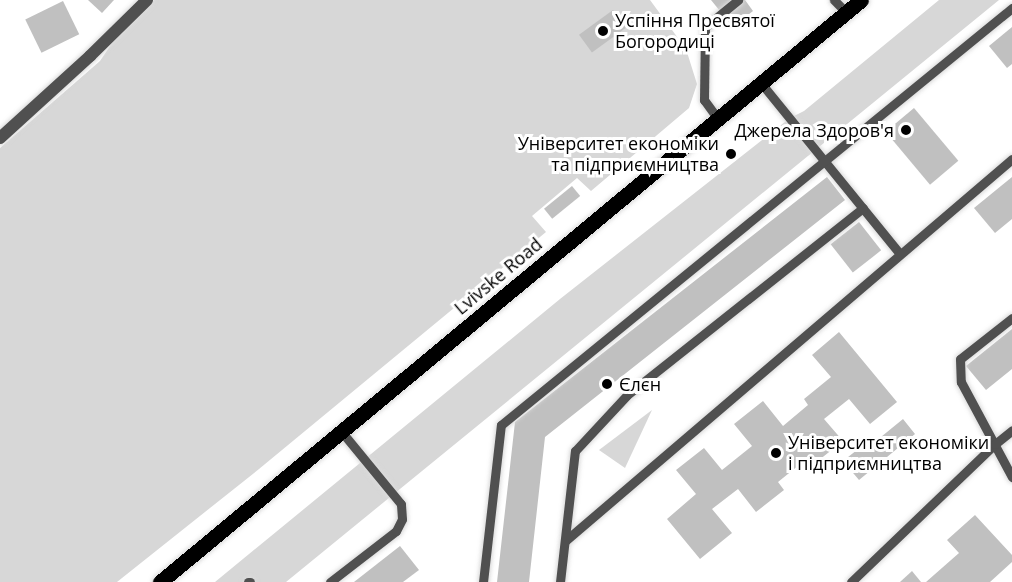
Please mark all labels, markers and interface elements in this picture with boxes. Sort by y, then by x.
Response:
place label: Успіння Пресвятої Богородиці [615,10,775,52]
marker: Успіння Пресвятої Богородиці [596,24,610,38]
place label: Джерела Здоров'я [734,119,894,141]
marker: Джерела Здоров'я [899,123,913,137]
place label: Університет економіки та підприємництва [518,133,719,176]
marker: Університет економіки та підприємництва [724,147,738,161]
street label: Lvivske Road [450,233,546,319]
place label: Єлєн [619,373,661,395]
marker: Єлєн [600,377,614,391]
place label: Університет економіки і підприємництва [788,432,989,474]
marker: Університет економіки і підприємництва [769,446,783,460]

